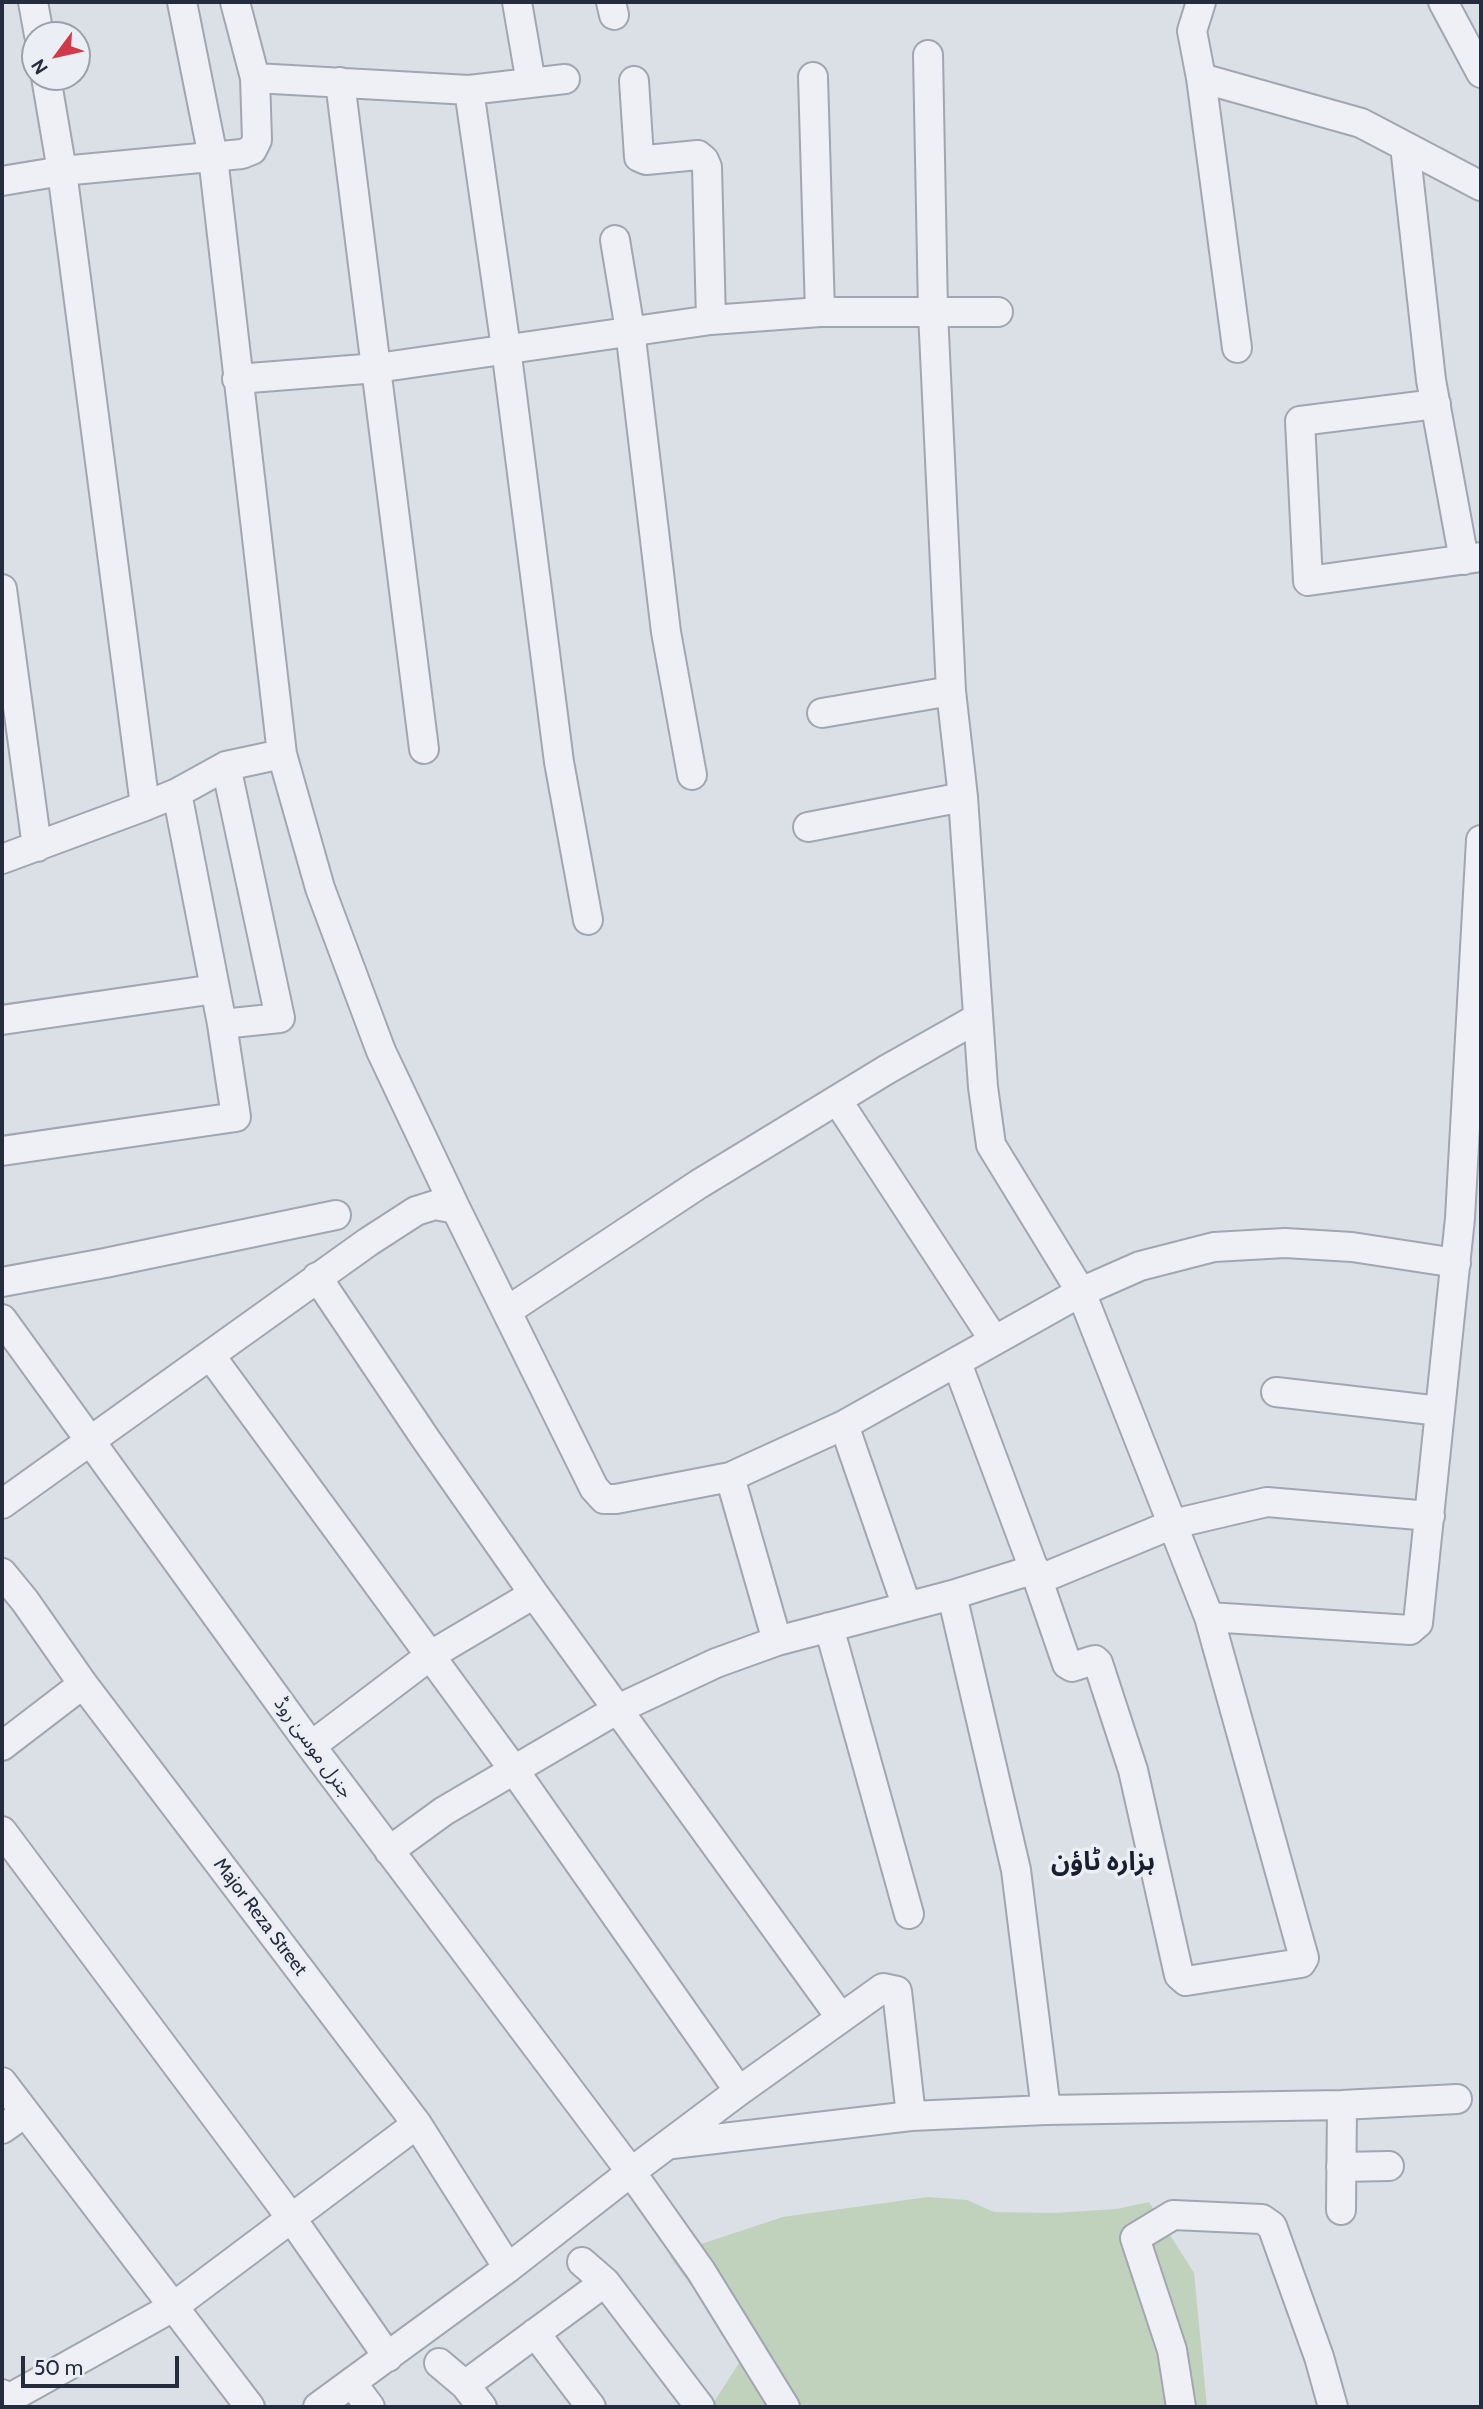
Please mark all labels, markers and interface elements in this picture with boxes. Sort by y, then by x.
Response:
north arrow [21,21,91,91]
text: N [26,55,53,79]
street label: جنرل موسیٰ روڈ [269,1693,357,1803]
district label: ہزارہ ٹاؤن [1051,1846,1155,1878]
street label: Major Reza Street [208,1854,312,1980]
scale bar [24,2342,182,2386]
text: 50 m [34,2355,83,2380]

